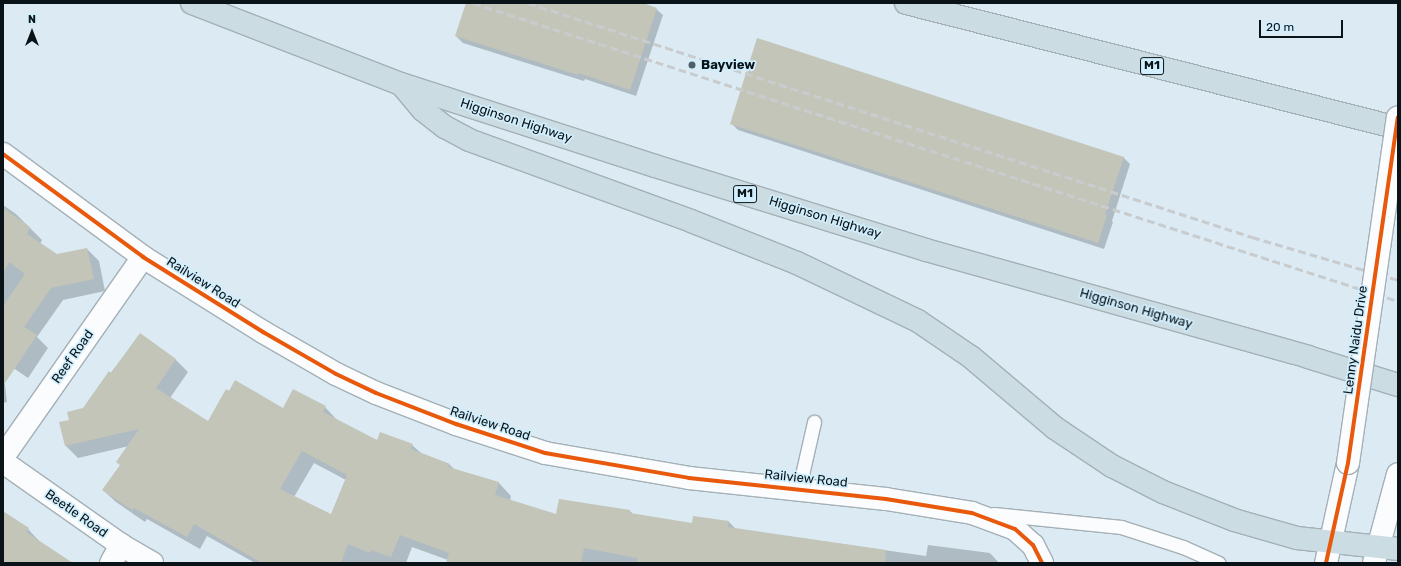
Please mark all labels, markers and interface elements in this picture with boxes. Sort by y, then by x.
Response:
north arrow [12,12,52,52]
scale bar [1261,12,1345,38]
text: N [28,13,36,26]
text: 20 m [1266,20,1294,34]
road number: M1 [1140,56,1164,76]
place label: Bayview [701,57,755,73]
marker: Bayview [686,59,698,71]
street label: Higginson Highway [458,96,574,146]
road number: M1 [733,184,757,204]
street label: Higginson Highway [767,193,883,243]
street label: Railview Road [163,254,243,312]
street label: Higginson Highway [1078,285,1194,333]
street label: Lenny Naidu Drive [1341,285,1371,395]
street label: Reef Road [49,327,97,387]
street label: Railview Road [448,404,532,444]
street label: Railview Road [763,467,849,491]
street label: Beetle Road [42,487,110,541]

